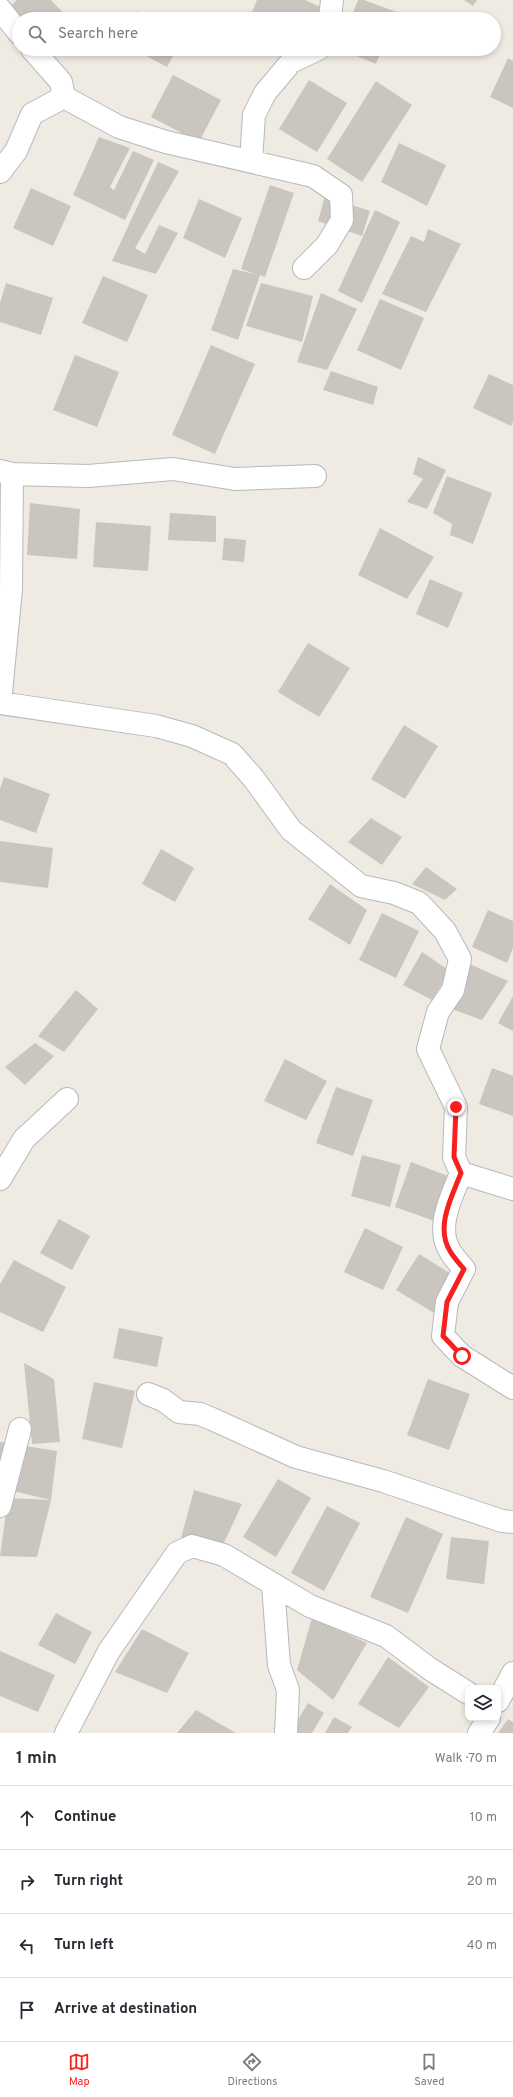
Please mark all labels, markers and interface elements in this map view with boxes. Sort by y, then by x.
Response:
search box [12,12,501,56]
icon: search [26,23,48,45]
text: Search here [58,25,138,44]
route end [447,1098,465,1116]
route start [453,1347,471,1365]
map controls [465,1685,501,1721]
button: layers [465,1685,501,1721]
text: 1 min [16,1748,57,1770]
text: Walk · 70 m [435,1751,497,1767]
icon: ahead [16,1807,38,1829]
text: Continue [54,1808,116,1827]
text: 10 m [470,1810,497,1826]
icon: right [16,1871,38,1893]
text: Turn right [54,1872,123,1891]
text: 20 m [467,1874,497,1890]
icon: left [16,1935,38,1957]
text: Turn left [54,1936,114,1955]
text: 40 m [467,1938,497,1954]
icon: arrive [16,1999,38,2021]
text: Arrive at destination [54,2000,197,2019]
tab: Map [68,2051,90,2089]
tab: Directions [227,2051,277,2089]
tab: Saved [414,2051,445,2089]

